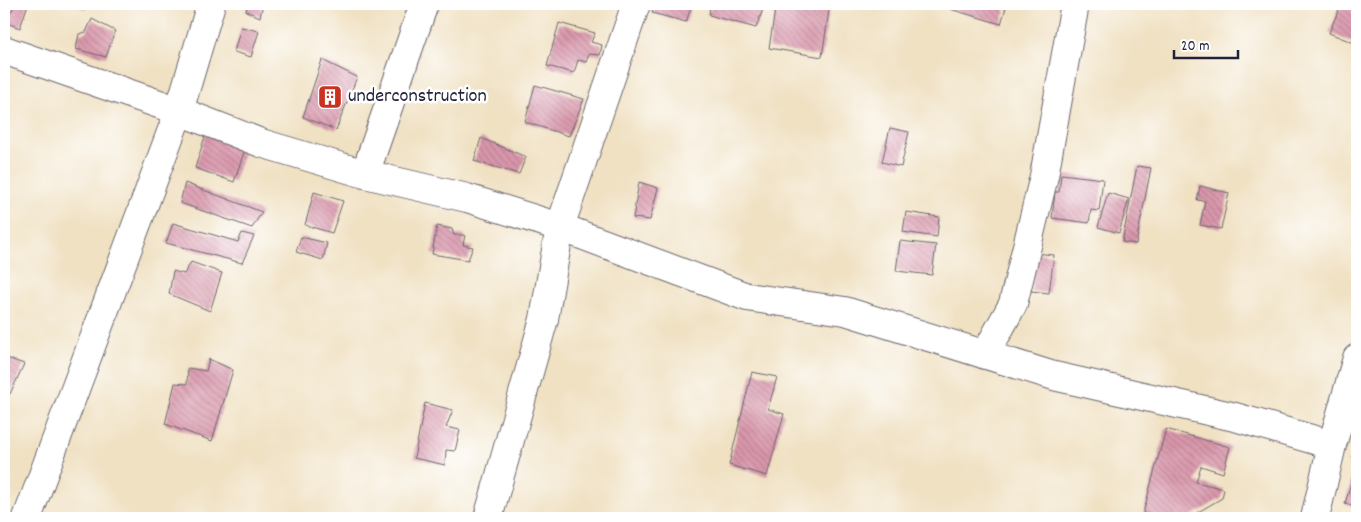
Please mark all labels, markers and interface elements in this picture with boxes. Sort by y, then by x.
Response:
scale bar [1174,28,1237,60]
text: 20 m [1181,36,1209,58]
place label: underconstruction [348,83,487,111]
building icon: underconstruction [317,84,343,110]

